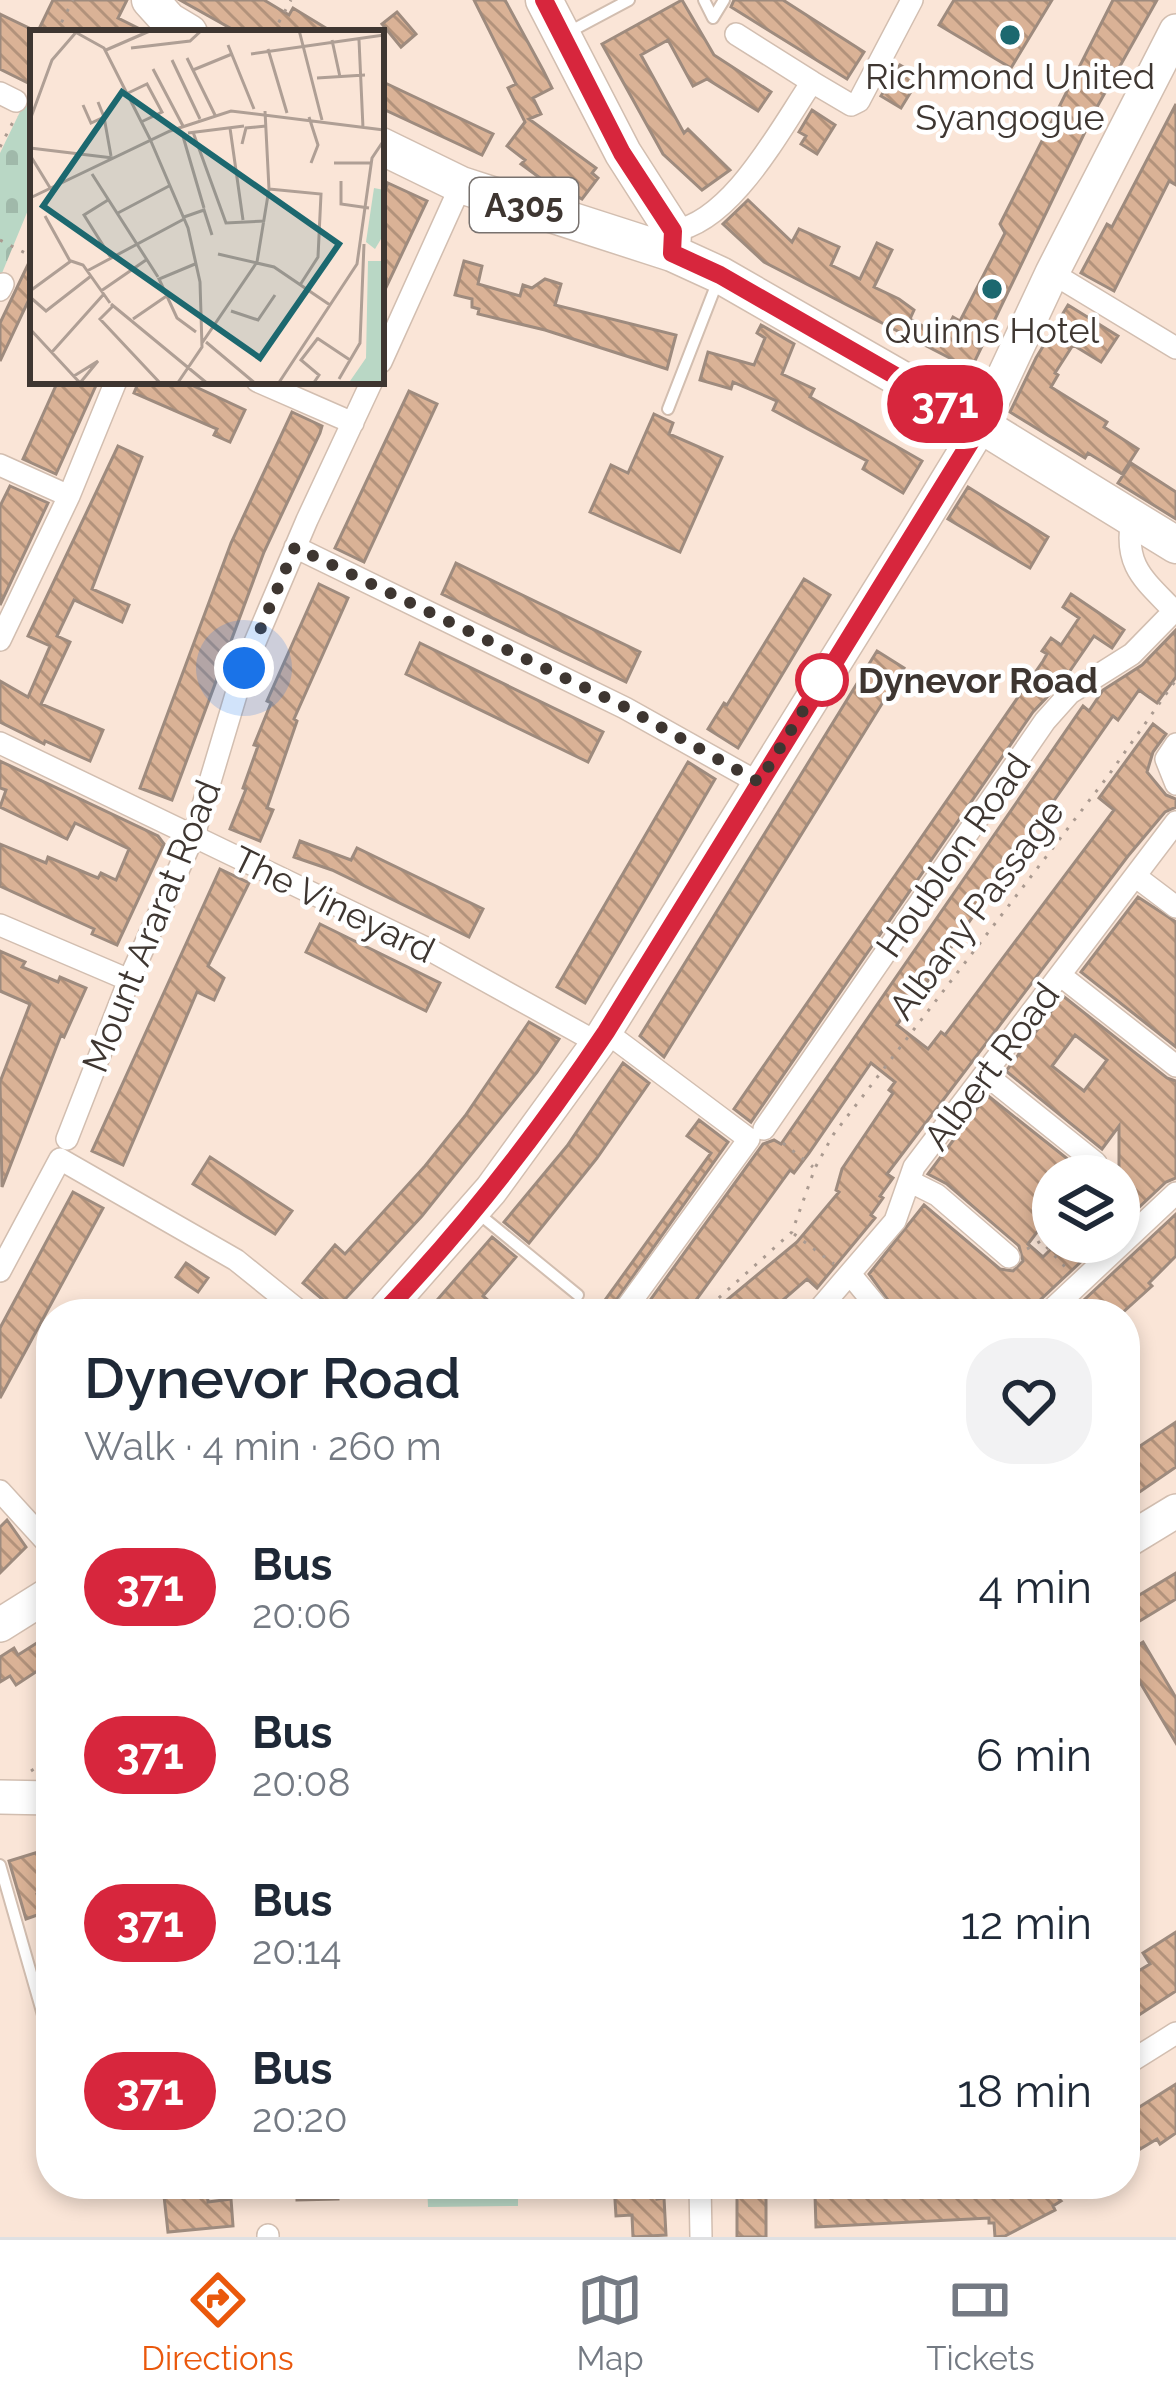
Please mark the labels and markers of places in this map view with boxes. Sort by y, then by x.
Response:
marker: Richmond United Syangogue [997,22,1023,48]
place label: Richmond United Syangogue [865,55,1155,138]
marker: Quinns Hotel [979,276,1005,302]
place label: Quinns Hotel [885,309,1100,351]
marker: Dynevor Road [797,655,847,705]
place label: Dynevor Road [858,659,1098,701]

